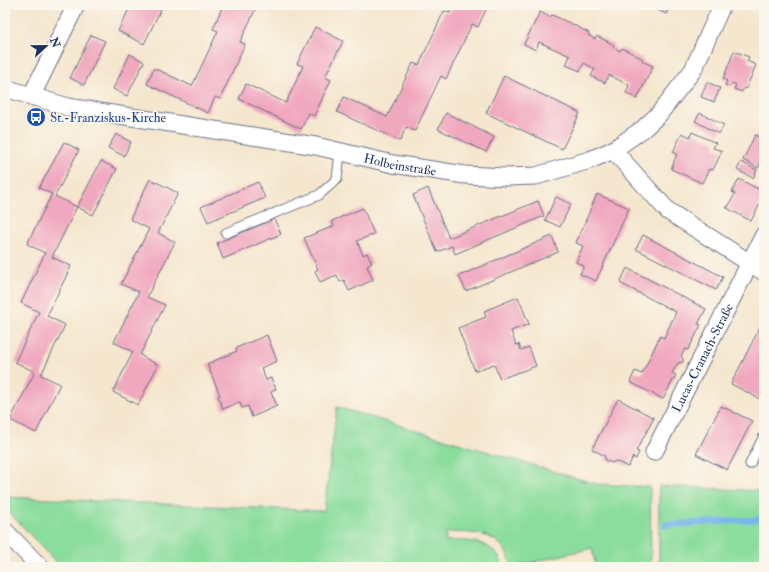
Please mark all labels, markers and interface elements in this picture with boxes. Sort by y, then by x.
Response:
north arrow [26,26,66,66]
text: N [47,35,63,51]
bus stop icon: St.-Franziskus-Kirche [25,106,47,128]
place label: St.-Franziskus-Kirche [50,110,167,126]
street label: Holbeinstraße [362,150,438,180]
street label: Lucas-Cranach-Straße [669,300,737,415]

